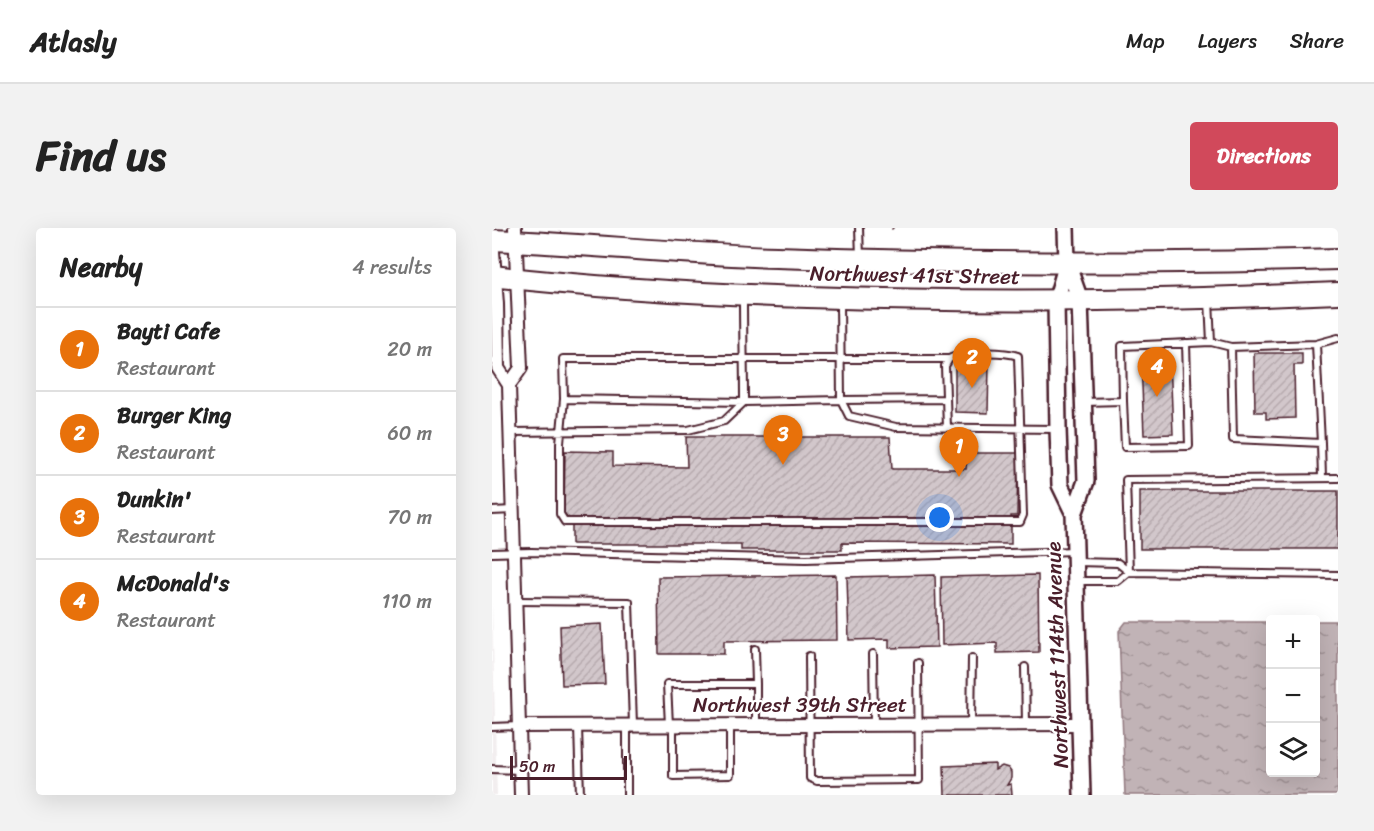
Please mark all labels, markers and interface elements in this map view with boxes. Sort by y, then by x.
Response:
text: Atlasly [30,17,117,66]
text: Map [1126,22,1165,60]
text: Layers [1198,22,1257,60]
text: Share [1290,22,1344,60]
text: Find us [36,119,166,193]
button: Directions [1190,122,1338,190]
text: Nearby [60,244,142,290]
text: 4 results [352,250,432,285]
street label: Northwest 41st Street [810,254,1020,296]
text: Bayti Cafe [117,312,220,351]
text: 1 [75,332,84,367]
text: 20 m [387,332,432,367]
pin: 2 [952,338,992,388]
pin: 4 [1138,348,1176,397]
text: Restaurant [117,351,216,386]
text: Burger King [117,396,231,435]
text: 2 [74,416,85,451]
text: 60 m [387,416,432,451]
pin: 3 [764,416,802,465]
pin: 1 [940,428,978,477]
text: Restaurant [117,435,216,470]
text: Dunkin' [117,480,192,519]
text: 3 [74,500,85,535]
text: 70 m [387,500,432,535]
your location [925,503,954,532]
text: Restaurant [117,519,216,554]
street label: Northwest 114th Avenue [1034,541,1080,769]
text: McDonald's [117,564,229,603]
text: 4 [73,584,86,619]
text: 110 m [382,584,432,619]
text: Restaurant [117,603,216,638]
map controls [1266,615,1320,777]
button: + [1266,615,1320,669]
button: − [1266,669,1320,723]
street label: Northwest 39th Street [693,686,907,724]
button: layers [1266,723,1320,777]
text: 50 m [519,752,555,781]
scale bar [510,753,627,780]

